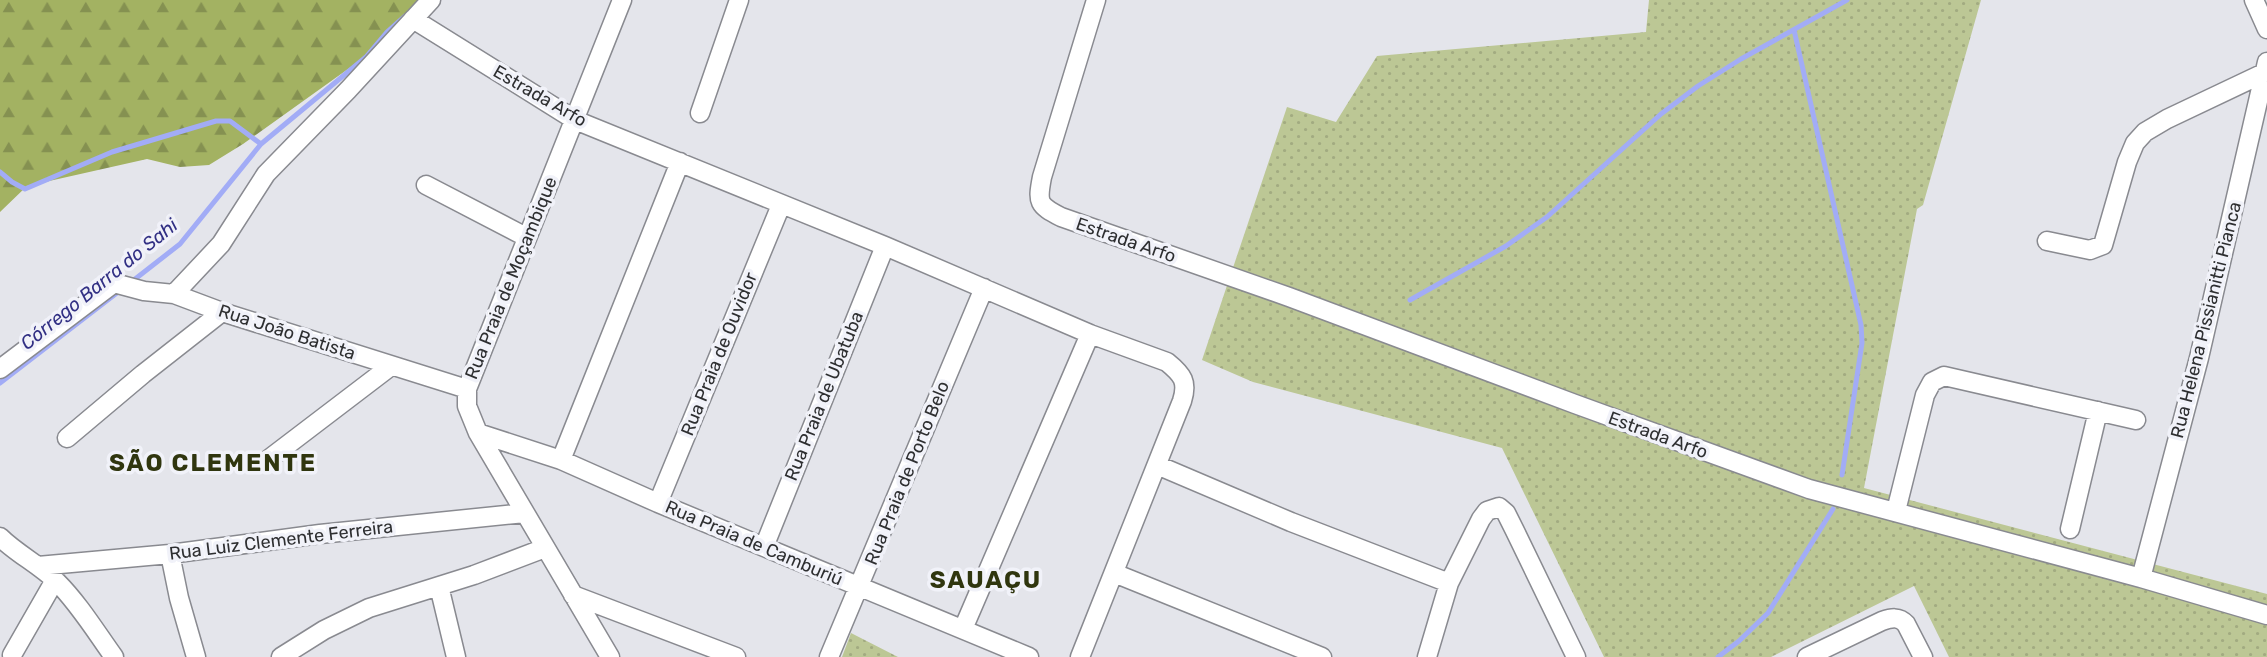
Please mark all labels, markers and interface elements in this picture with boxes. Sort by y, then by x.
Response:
street label: Estrada Arfo [489,60,591,132]
street label: Rua Praia de Moçambique [460,174,562,382]
street label: Rua Helena Pissianitti Pianca [2166,199,2246,441]
water label: Córrego Barra do Sahi [16,213,183,355]
street label: Estrada Arfo [1073,213,1179,267]
street label: Rua Praia de Ouvidor [676,269,762,439]
street label: Rua João Batista [216,299,358,365]
street label: Rua Praia de Ubatuba [780,308,868,484]
street label: Rua Praia de Porto Belo [860,378,954,568]
street label: Estrada Arfo [1605,407,1711,463]
district label: SÃO CLEMENTE [109,449,317,477]
street label: Rua Praia de Camburiú [662,496,846,590]
street label: Rua Luiz Clemente Ferreira [168,515,394,565]
district label: SAUAÇU [930,566,1042,594]

